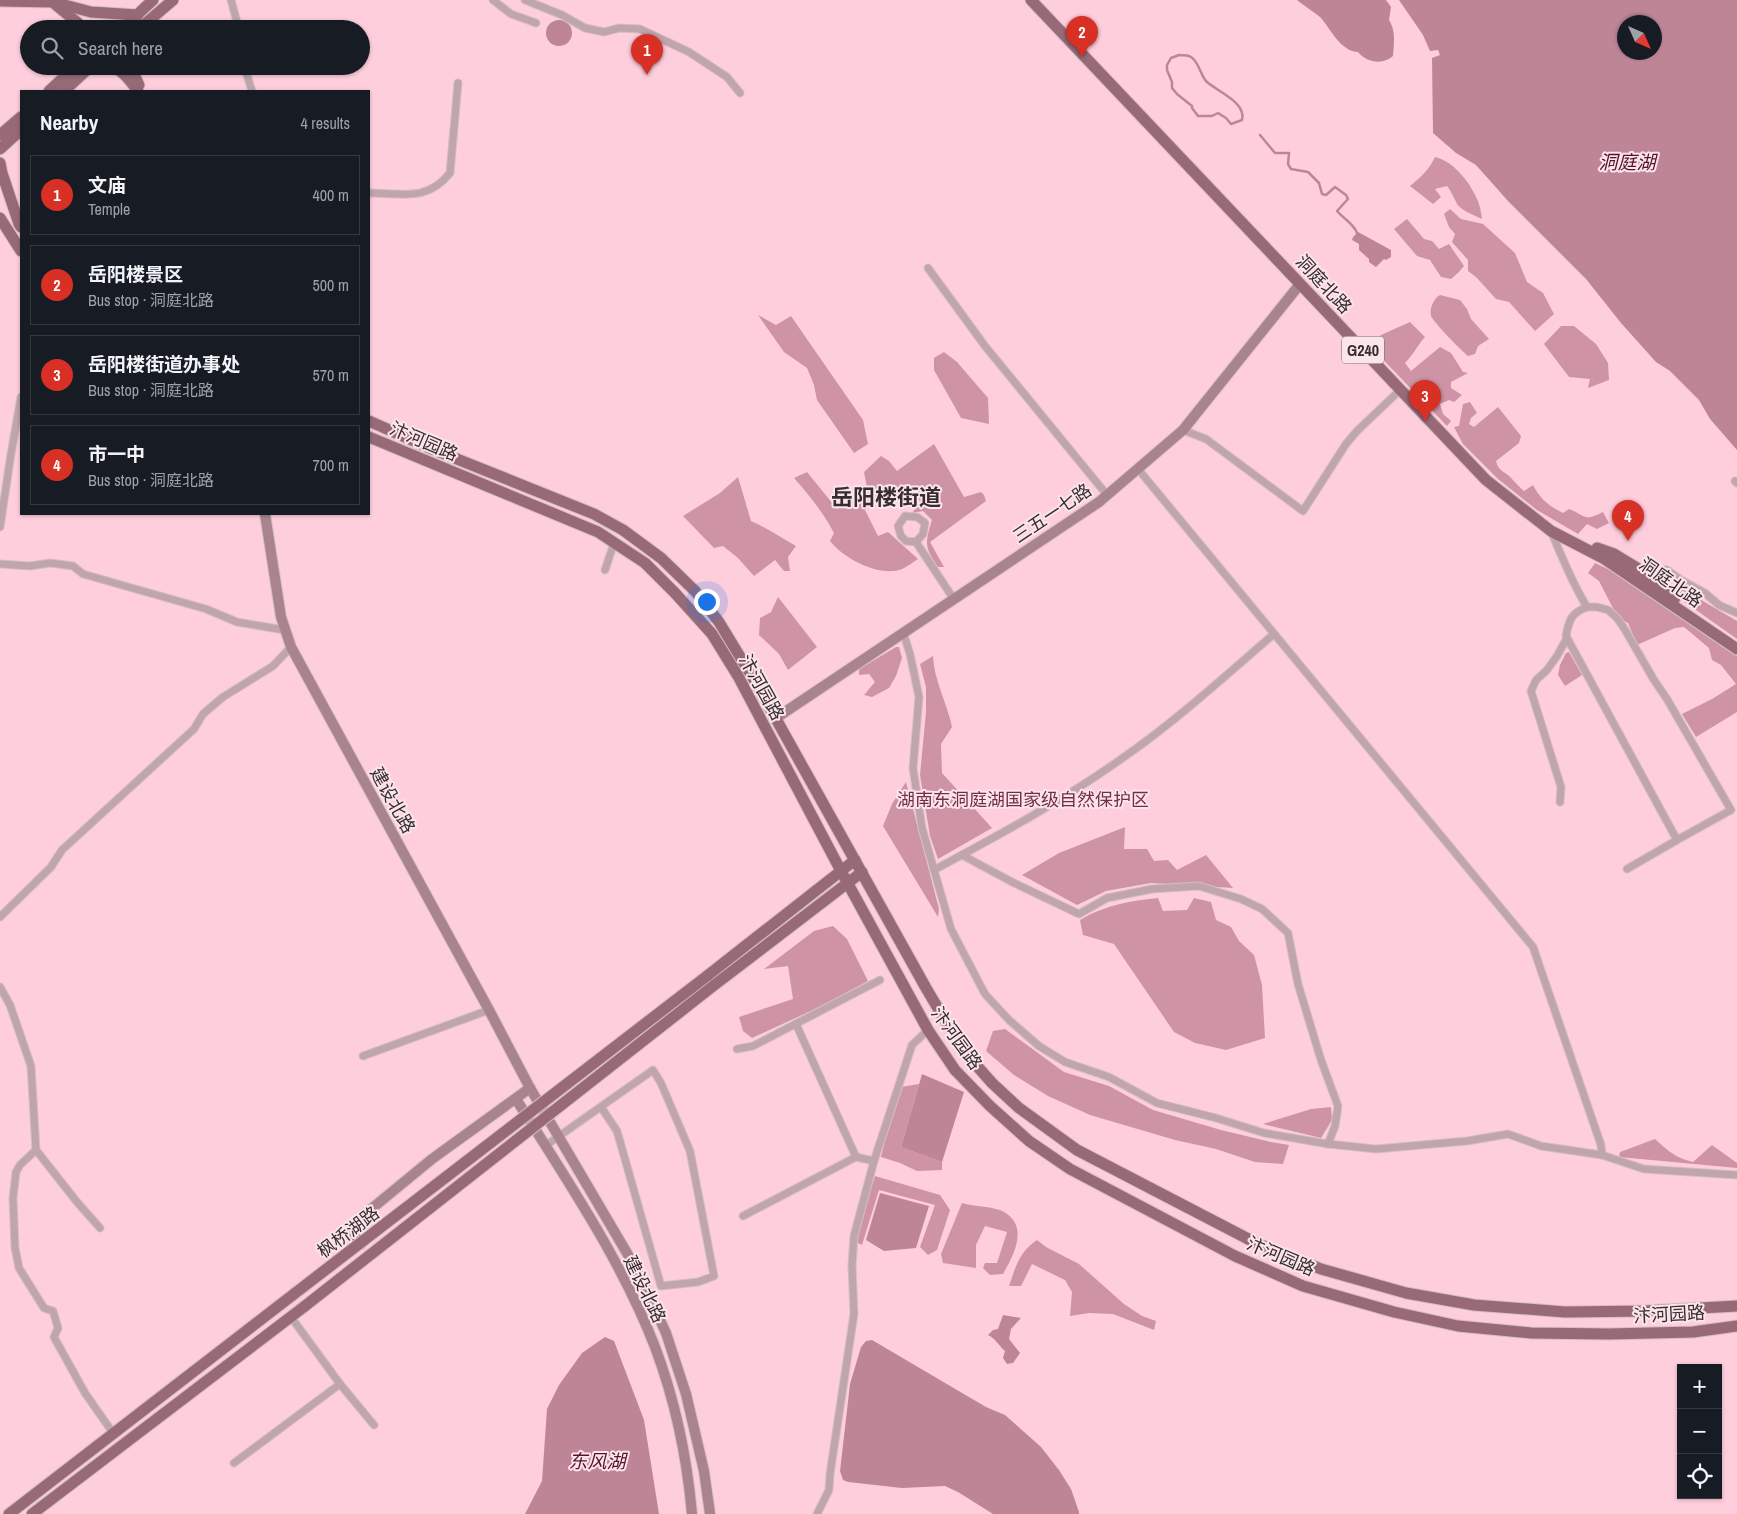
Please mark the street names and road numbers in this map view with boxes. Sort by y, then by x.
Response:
street label: 洞庭北路 [1290,249,1358,319]
road number: G240 [1342,336,1384,364]
street label: 汴河园路 [386,415,462,467]
street label: 三五一七路 [1008,477,1096,549]
street label: 洞庭北路 [1634,551,1708,613]
street label: 汴河园路 [734,649,790,725]
street label: 建设北路 [365,762,421,838]
street label: 汴河园路 [926,1002,988,1074]
street label: 枫桥湖路 [312,1200,384,1264]
street label: 汴河园路 [1243,1230,1319,1282]
street label: 建设北路 [618,1251,672,1327]
street label: 汴河园路 [1632,1300,1706,1328]

